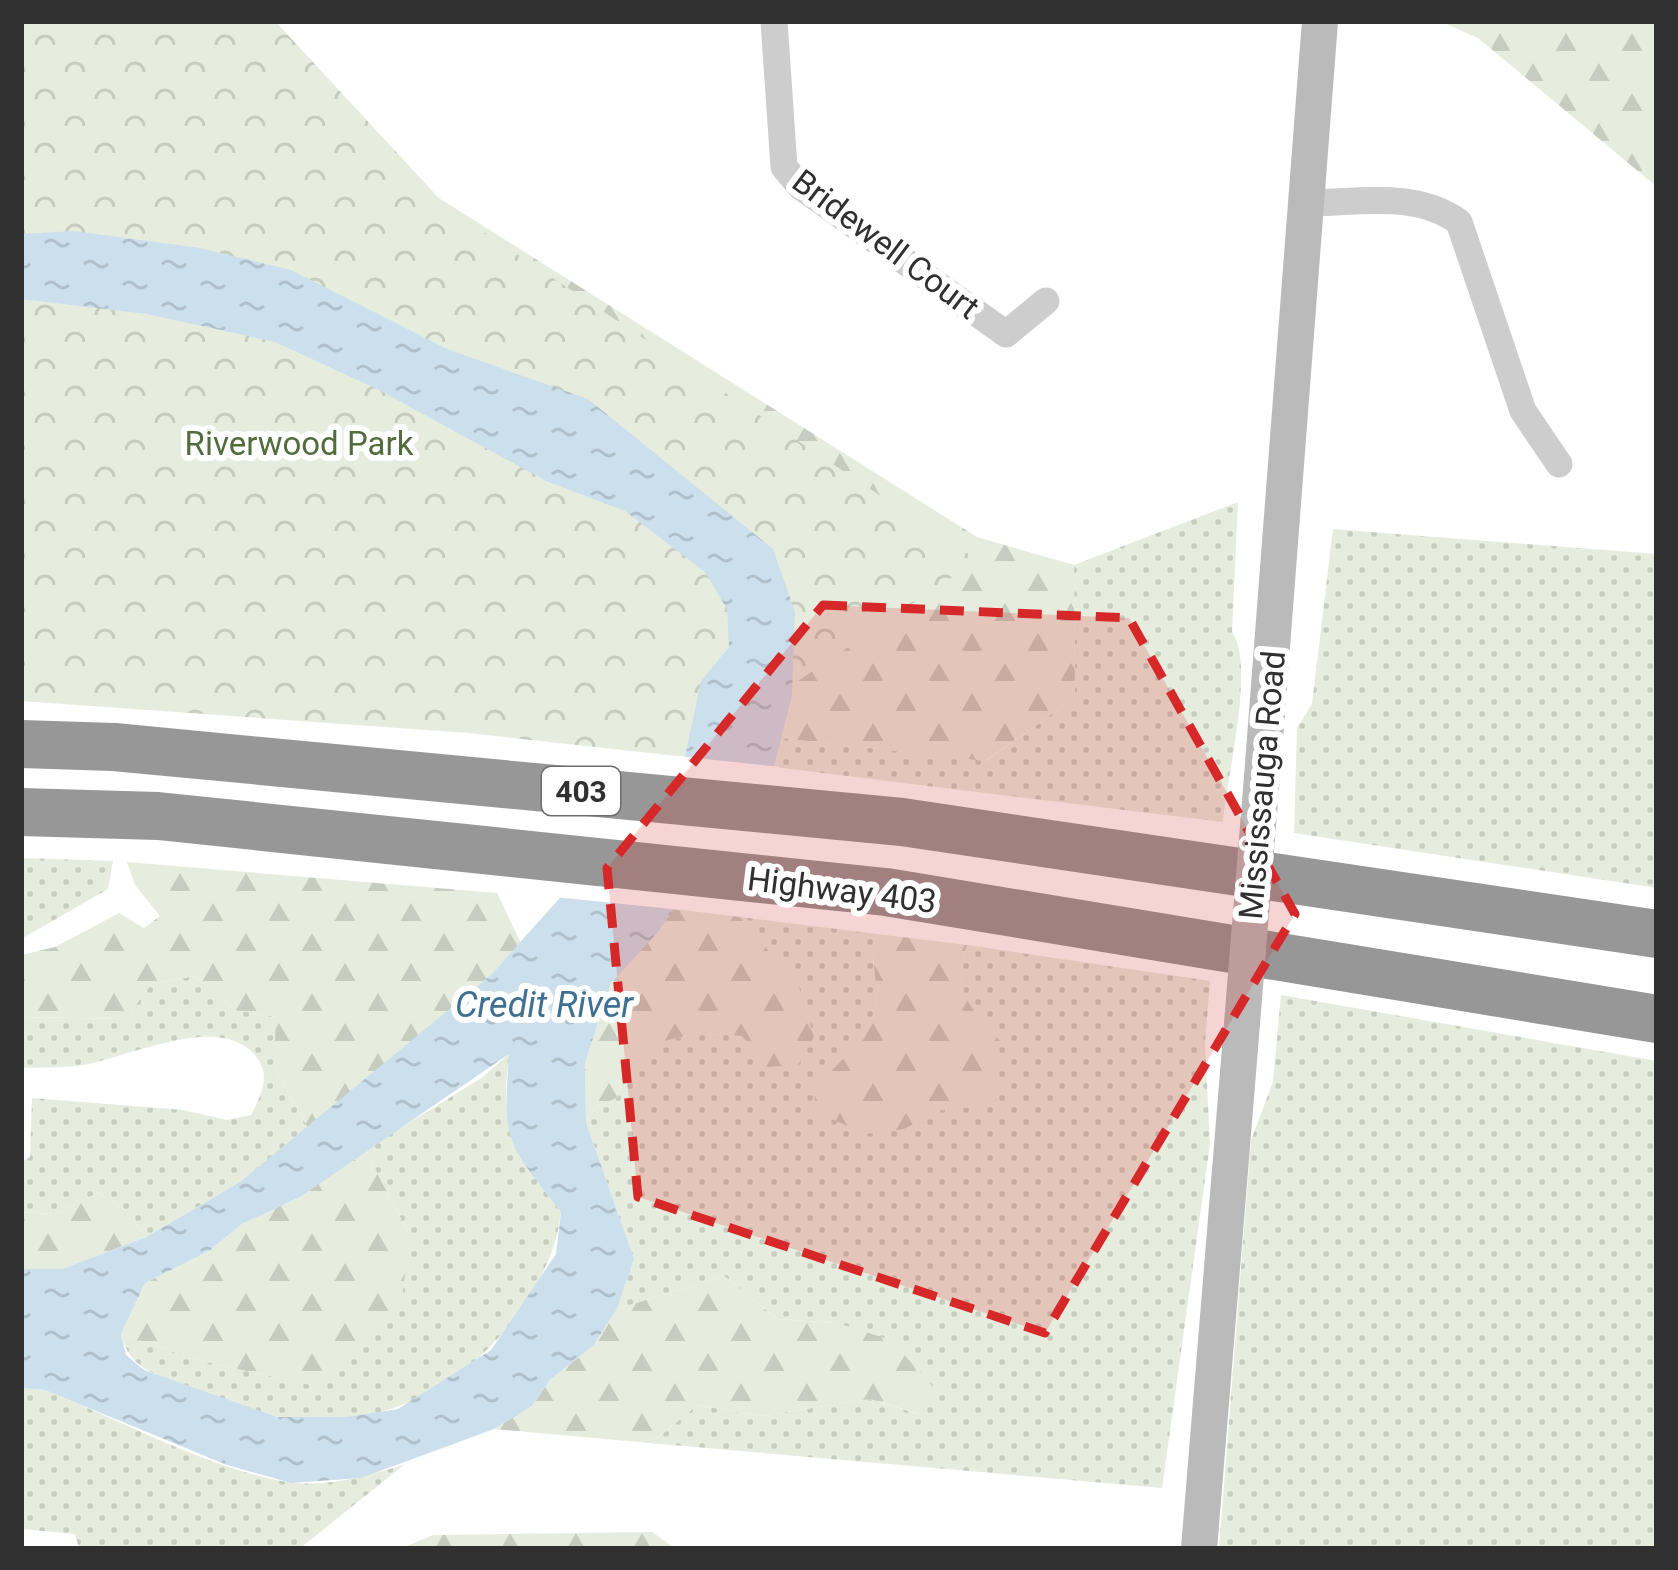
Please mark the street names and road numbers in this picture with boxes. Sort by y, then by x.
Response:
street label: Bridewell Court [785,161,987,327]
street label: Mississauga Road [1231,649,1293,921]
road number: 403 [542,767,620,815]
street label: Highway 403 [745,859,939,921]

